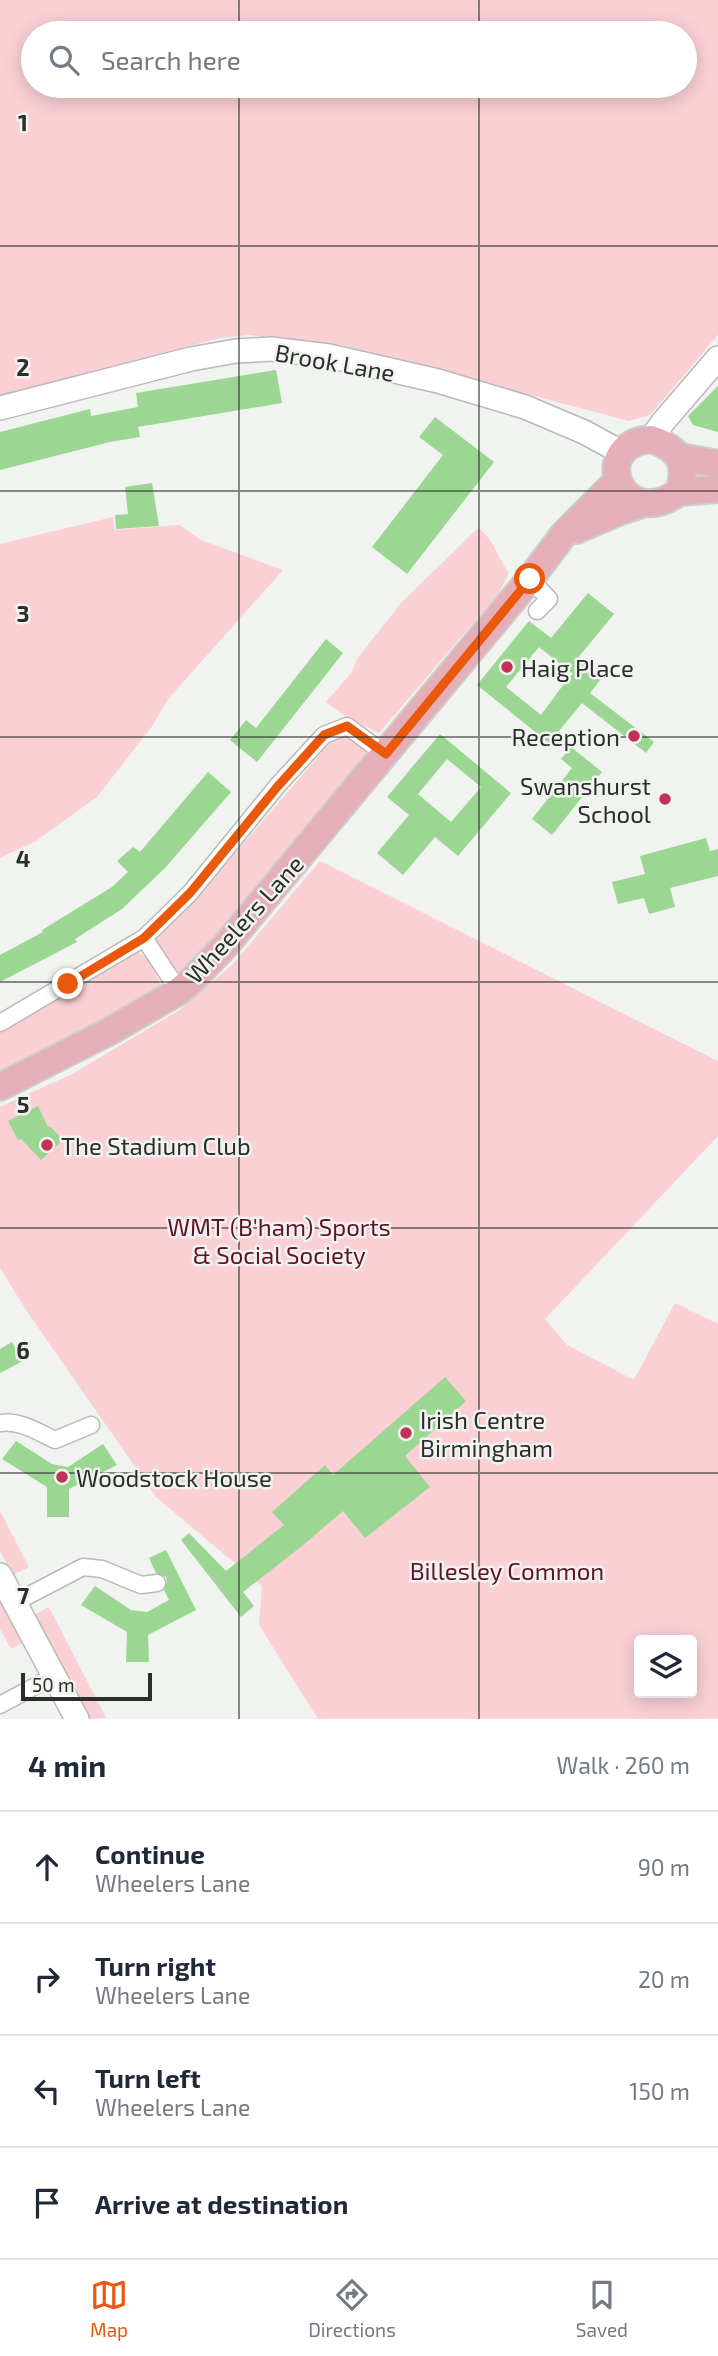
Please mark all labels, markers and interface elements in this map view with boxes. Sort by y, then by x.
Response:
search box [21,21,697,98]
icon: search [45,41,83,79]
text: Search here [101,44,241,75]
text: 1 [18,108,28,136]
street label: Brook Lane [273,337,397,387]
text: 2 [16,353,30,381]
route start [514,563,545,594]
text: 3 [16,599,30,627]
place label: Haig Place [521,653,634,682]
marker: Haig Place [499,659,515,675]
place label: Reception [511,722,620,751]
marker: Reception [626,728,642,744]
place label: Swanshurst School [520,771,651,828]
marker: Swanshurst School [657,791,673,807]
text: 4 [16,844,30,872]
street label: Wheelers Lane [179,849,309,989]
route end [52,968,83,999]
text: 5 [17,1090,29,1118]
place label: The Stadium Club [61,1131,251,1160]
marker: The Stadium Club [39,1137,55,1153]
park label: WMT (B'ham) Sports & Social Society [167,1212,391,1269]
text: 6 [16,1336,30,1364]
place label: Irish Centre Birmingham [420,1405,553,1462]
marker: Irish Centre Birmingham [398,1425,414,1441]
place label: Woodstock House [76,1463,272,1492]
marker: Woodstock House [54,1469,70,1485]
park label: Billesley Common [410,1556,604,1585]
text: 7 [17,1581,29,1609]
map controls [634,1635,697,1698]
button: layers [634,1635,697,1698]
scale bar [21,1670,152,1702]
text: 50 m [32,1673,75,1696]
text: 4 min [28,1747,106,1783]
text: Walk · 260 m [557,1751,690,1779]
text: Continue [95,1838,205,1869]
icon: ahead [28,1848,66,1886]
text: 90 m [638,1853,690,1881]
text: Wheelers Lane [95,1869,250,1897]
text: Turn right [95,1950,216,1981]
icon: right [28,1960,66,1998]
text: 20 m [638,1965,690,1993]
text: Wheelers Lane [95,1981,250,2009]
text: Turn left [95,2062,201,2093]
icon: left [28,2072,66,2110]
text: 150 m [629,2077,690,2105]
text: Wheelers Lane [95,2093,250,2121]
icon: arrive [28,2184,66,2222]
text: Arrive at destination [95,2188,348,2219]
tab: Map [90,2276,128,2341]
tab: Directions [308,2276,396,2341]
tab: Saved [576,2276,628,2341]

